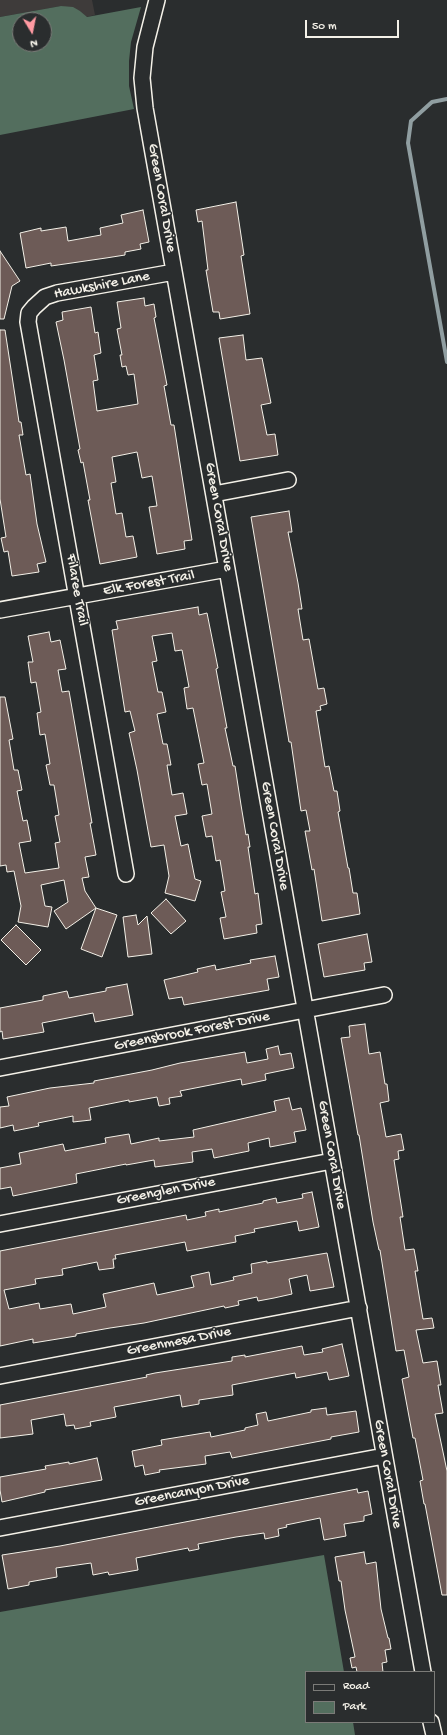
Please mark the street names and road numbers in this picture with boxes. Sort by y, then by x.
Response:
street label: Green Coral Drive [143,142,179,254]
street label: Hawkshire Lane [53,268,151,304]
street label: Green Coral Drive [200,461,236,573]
street label: Filaree Trail [61,553,91,627]
street label: Elk Forest Trail [102,567,196,601]
street label: Green Coral Drive [256,780,292,892]
street label: Greensbrook Forest Drive [113,1008,271,1056]
street label: Green Coral Drive [313,1099,349,1211]
street label: Greenglen Drive [115,1174,217,1210]
street label: Greenmesa Drive [125,1323,233,1361]
street label: Green Coral Drive [369,1418,405,1530]
street label: Greencanyon Drive [133,1472,251,1512]

